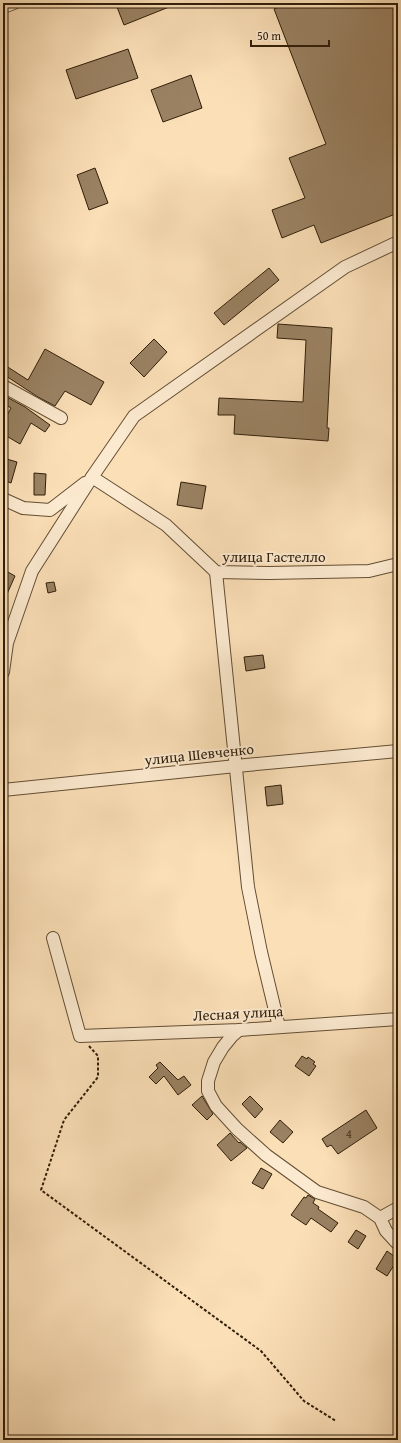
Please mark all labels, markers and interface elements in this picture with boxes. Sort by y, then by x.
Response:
scale bar [251,22,329,48]
text: 50 m [257,27,281,44]
street label: улица Гастелло [221,546,326,567]
street label: улица Шевченко [142,738,255,770]
street label: Лесная улица [192,1000,285,1026]
house number: 4 [346,1124,352,1143]

